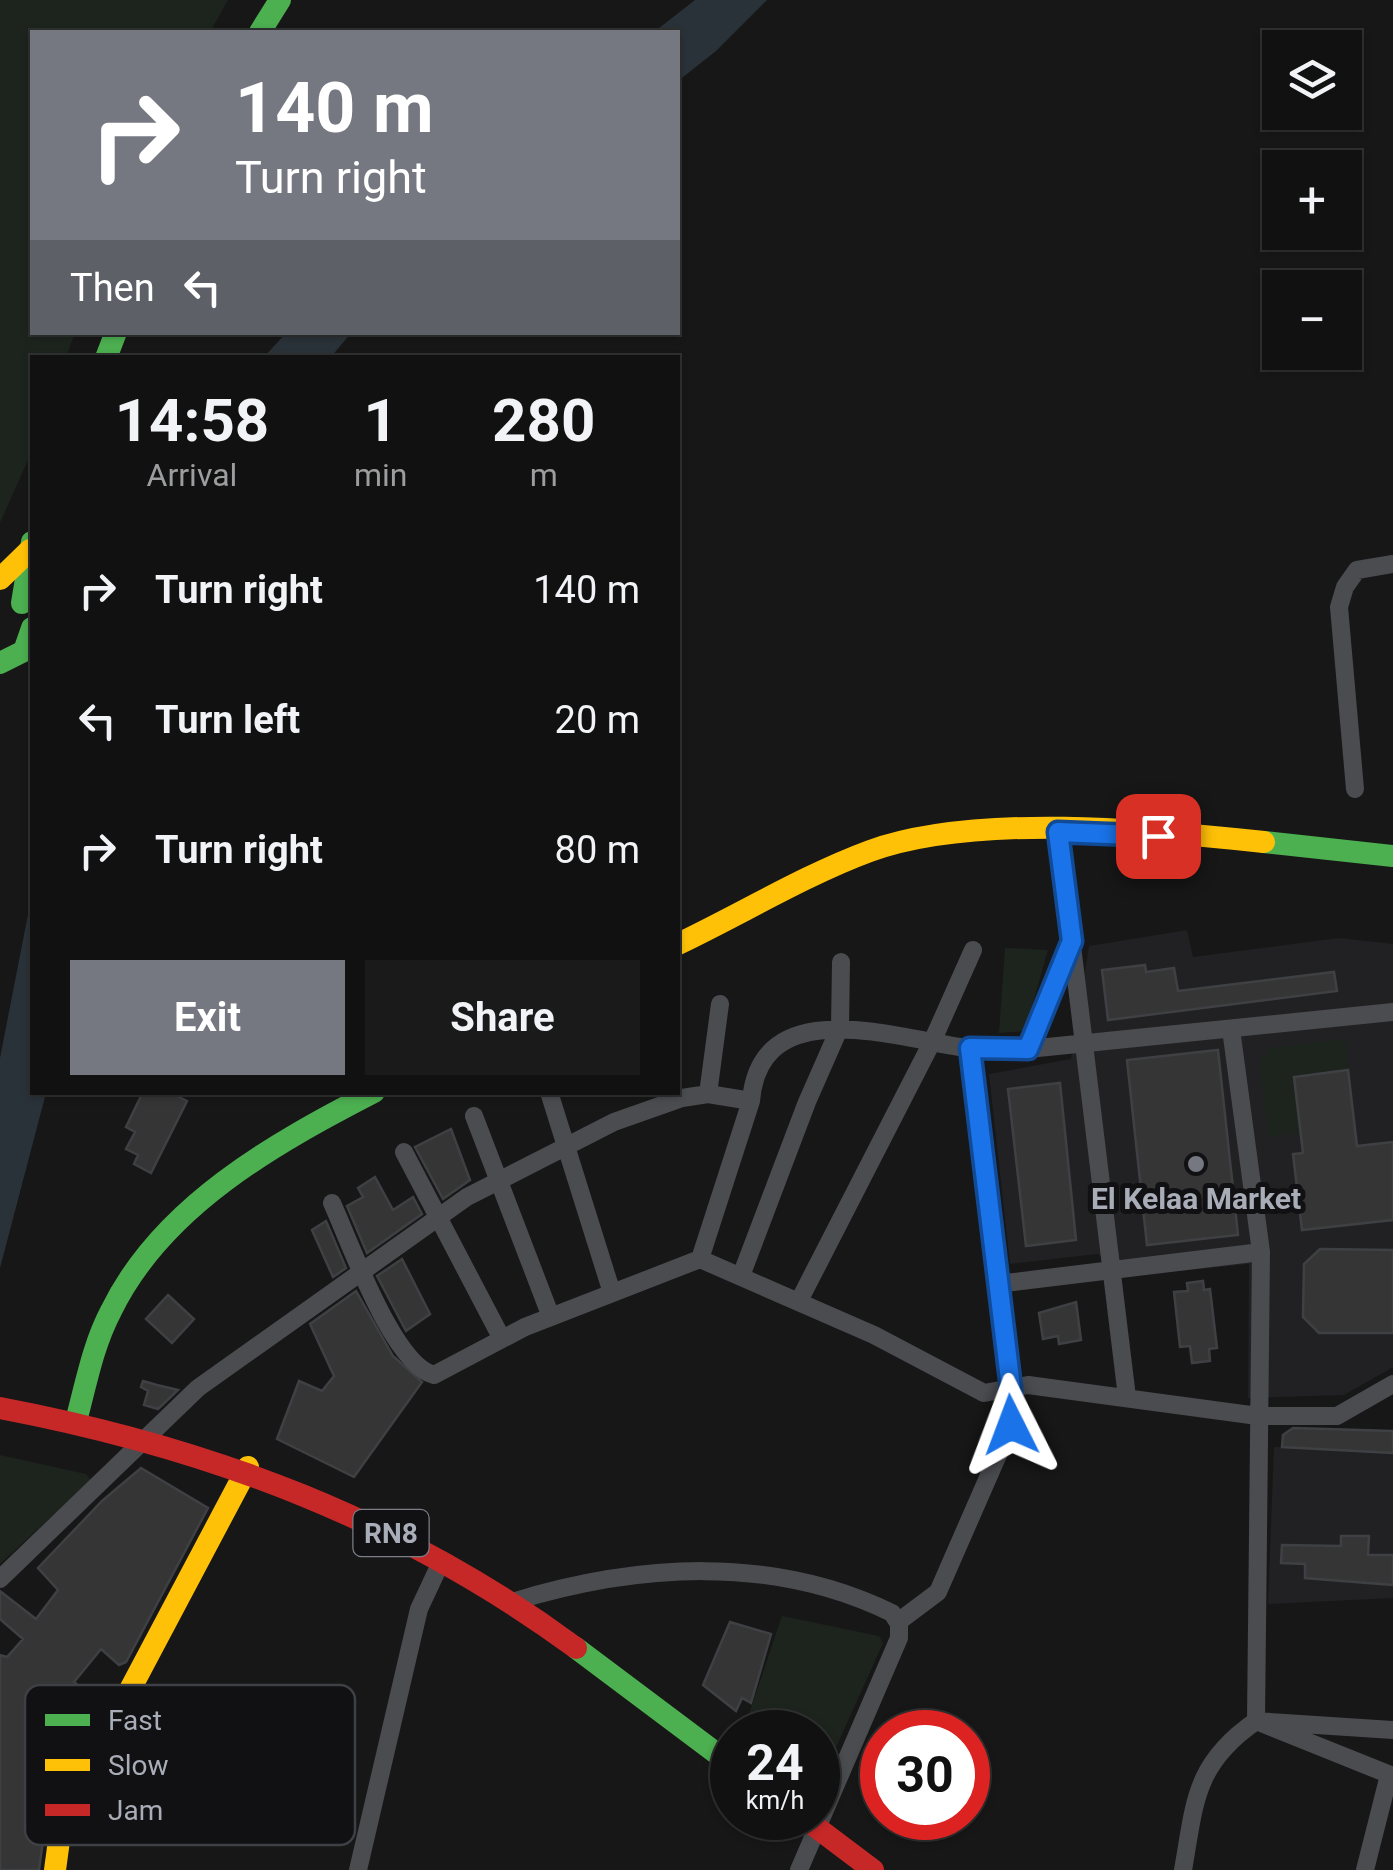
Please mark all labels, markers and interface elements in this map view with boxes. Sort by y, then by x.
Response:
map controls [1262,30,1362,370]
button: layers [1262,30,1362,130]
text: 140 m [235,67,434,149]
icon: right [70,70,200,200]
button: + [1262,150,1362,250]
text: Turn right [235,151,427,204]
icon: left [175,260,230,315]
text: Then [70,266,155,310]
button: − [1262,270,1362,370]
text: 14:58 [115,385,269,456]
text: 1 [363,385,398,456]
text: 280 [492,385,595,456]
text: Arrival [147,456,237,494]
text: min [354,456,407,494]
text: m [530,456,558,494]
icon: right [70,563,125,618]
text: Turn right [155,568,323,612]
text: 140 m [533,568,640,612]
icon: left [70,693,125,748]
text: Turn left [155,698,300,742]
text: 20 m [555,698,640,742]
pin [1116,794,1201,879]
icon: arrive [1131,809,1186,864]
icon: right [70,823,125,878]
text: Turn right [155,828,323,872]
text: 80 m [555,828,640,872]
button: Exit [70,960,345,1075]
button: Share [365,960,640,1075]
marker: El Kelaa Market [1185,1153,1207,1175]
place label: El Kelaa Market [1091,1181,1301,1216]
position arrow [959,1373,1063,1477]
road number: RN8 [354,1510,428,1556]
legend [25,1685,355,1845]
text: Fast [108,1704,162,1737]
speed limit sign: 30 [860,1710,990,1840]
text: 24 [746,1734,804,1792]
text: Slow [108,1749,168,1782]
text: km/h [746,1786,804,1815]
text: Jam [108,1794,163,1827]

